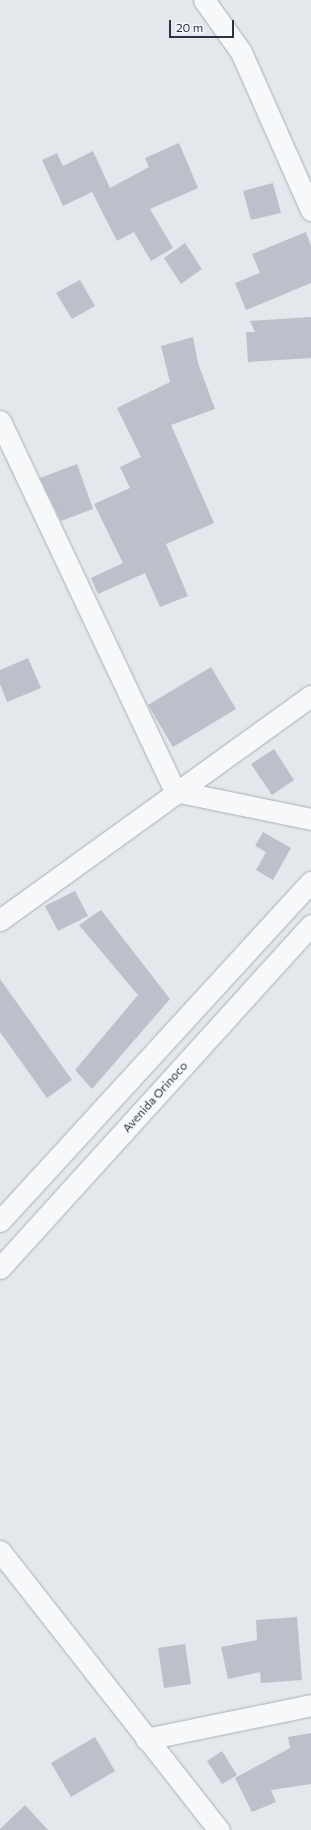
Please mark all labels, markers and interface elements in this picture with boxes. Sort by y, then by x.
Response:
scale bar [171,12,236,38]
text: 20 m [176,20,203,34]
street label: Avenida Orinoco [119,1059,191,1135]

